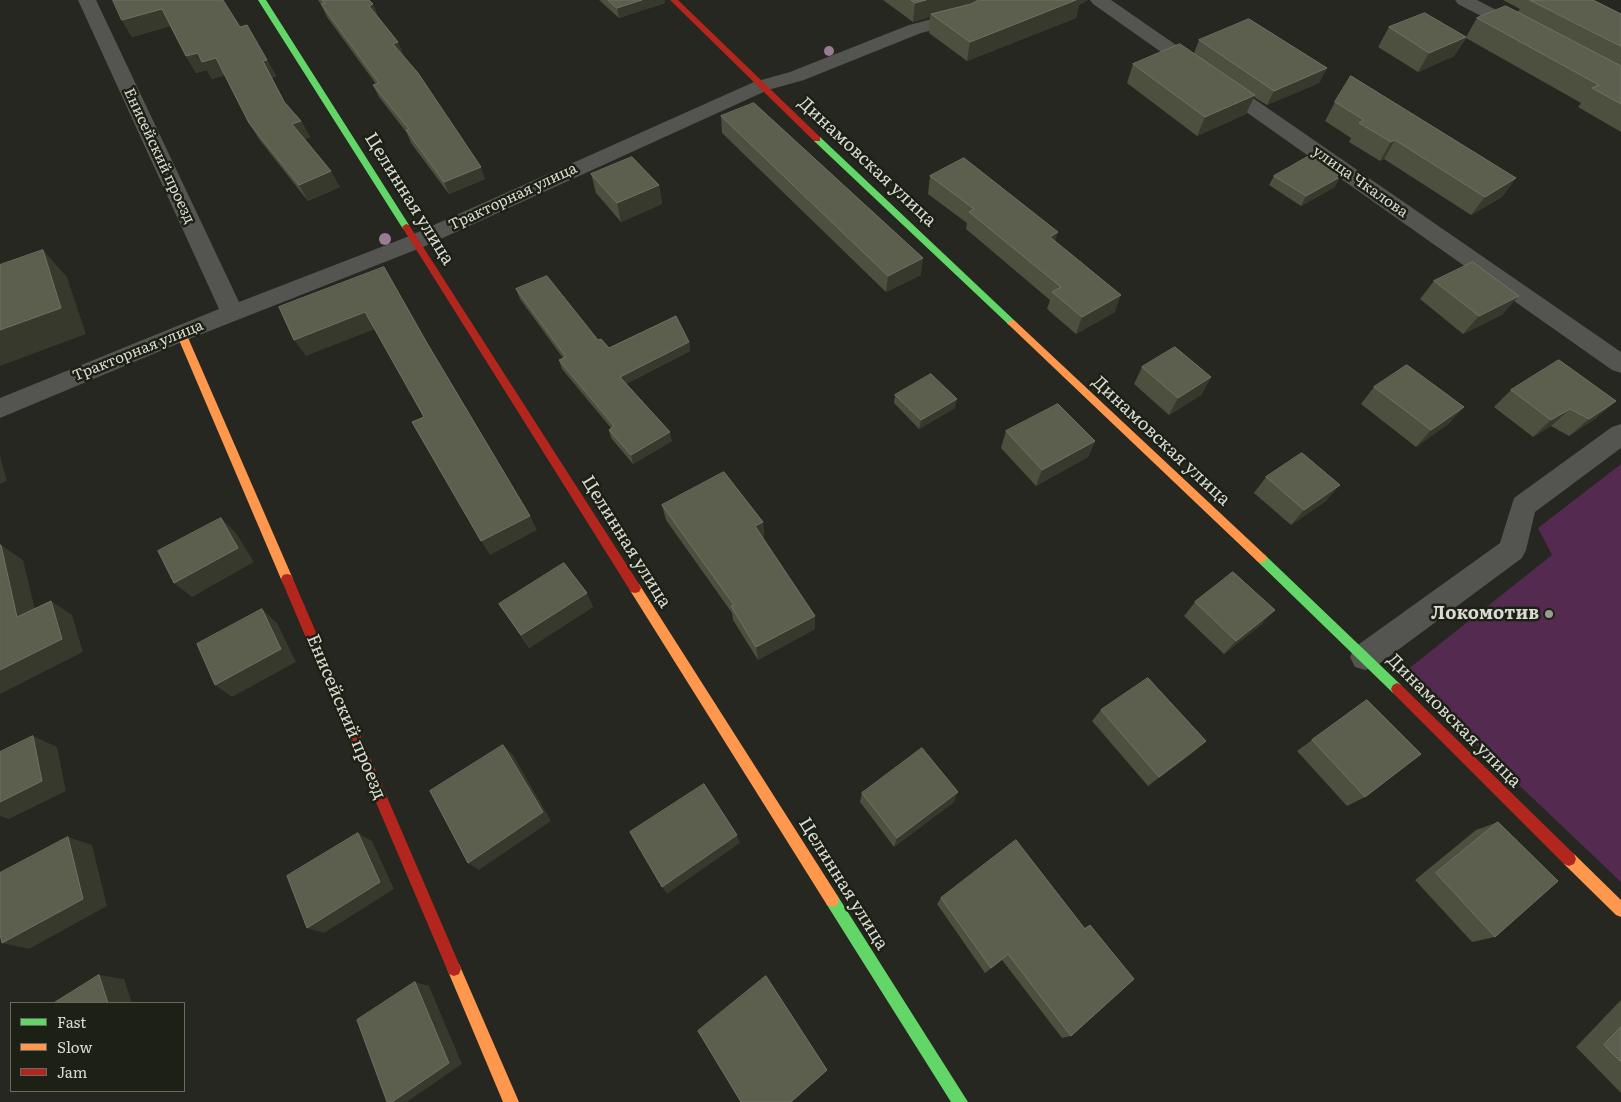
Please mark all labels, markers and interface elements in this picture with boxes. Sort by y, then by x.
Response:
street label: Енисейский проезд [120,85,198,227]
street label: Динамовская улица [793,92,941,232]
street label: Целинная улица [360,129,458,269]
street label: улица Чкалова [1309,142,1411,222]
street label: Тракторная улица [446,159,580,235]
street label: Тракторная улица [70,317,206,385]
street label: Динамовская улица [1087,371,1235,511]
street label: Целинная улица [577,472,675,612]
place label: Локомотив [1431,603,1539,625]
marker: Локомотив [1543,608,1555,620]
street label: Енисейский проезд [301,631,391,803]
street label: Динамовская улица [1382,649,1526,793]
street label: Целинная улица [794,814,892,954]
legend [10,1002,185,1092]
text: Fast [57,1010,86,1033]
text: Slow [57,1035,92,1058]
text: Jam [57,1060,87,1083]

